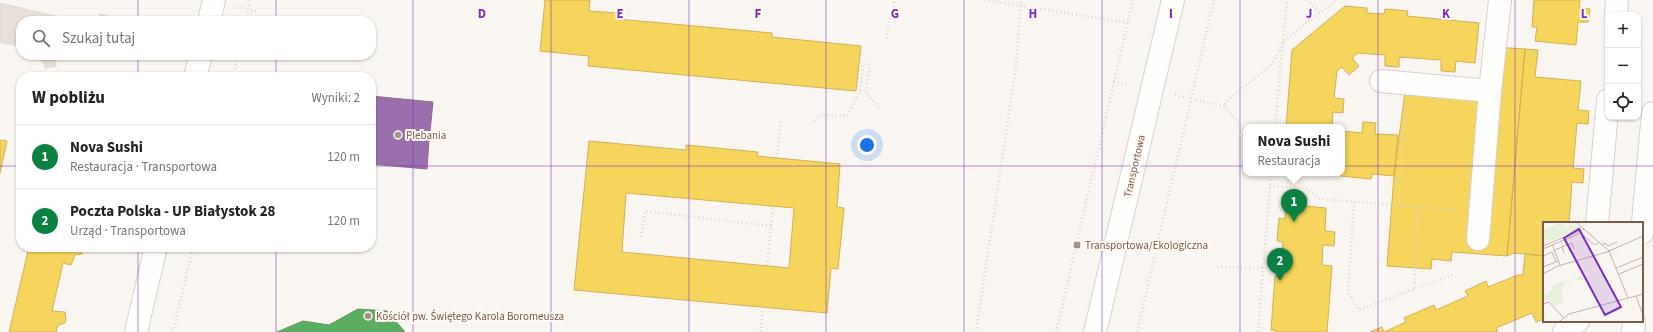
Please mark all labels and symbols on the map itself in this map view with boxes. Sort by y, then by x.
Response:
text: D [478,5,486,23]
text: E [616,5,624,23]
text: F [755,5,762,23]
text: G [891,5,899,23]
text: H [1029,5,1037,23]
text: I [1169,5,1173,23]
text: J [1306,5,1312,23]
text: K [1442,5,1451,23]
text: L [1581,5,1588,23]
place label: Plebania [406,128,446,143]
marker: Plebania [393,130,403,140]
street label: Transportowa [1120,133,1149,199]
your location [857,135,877,155]
pin: 1 [1281,189,1307,222]
inset map [1543,222,1643,322]
place label: Transportowa/Ekologiczna [1085,238,1208,253]
marker: Transportowa/Ekologiczna [1072,240,1082,250]
pin: 2 [1267,248,1293,281]
place label: Kościół pw. Świętego Karola Boromeusza [376,309,564,324]
marker: Kościół pw. Świętego Karola Boromeusza [363,311,373,321]

